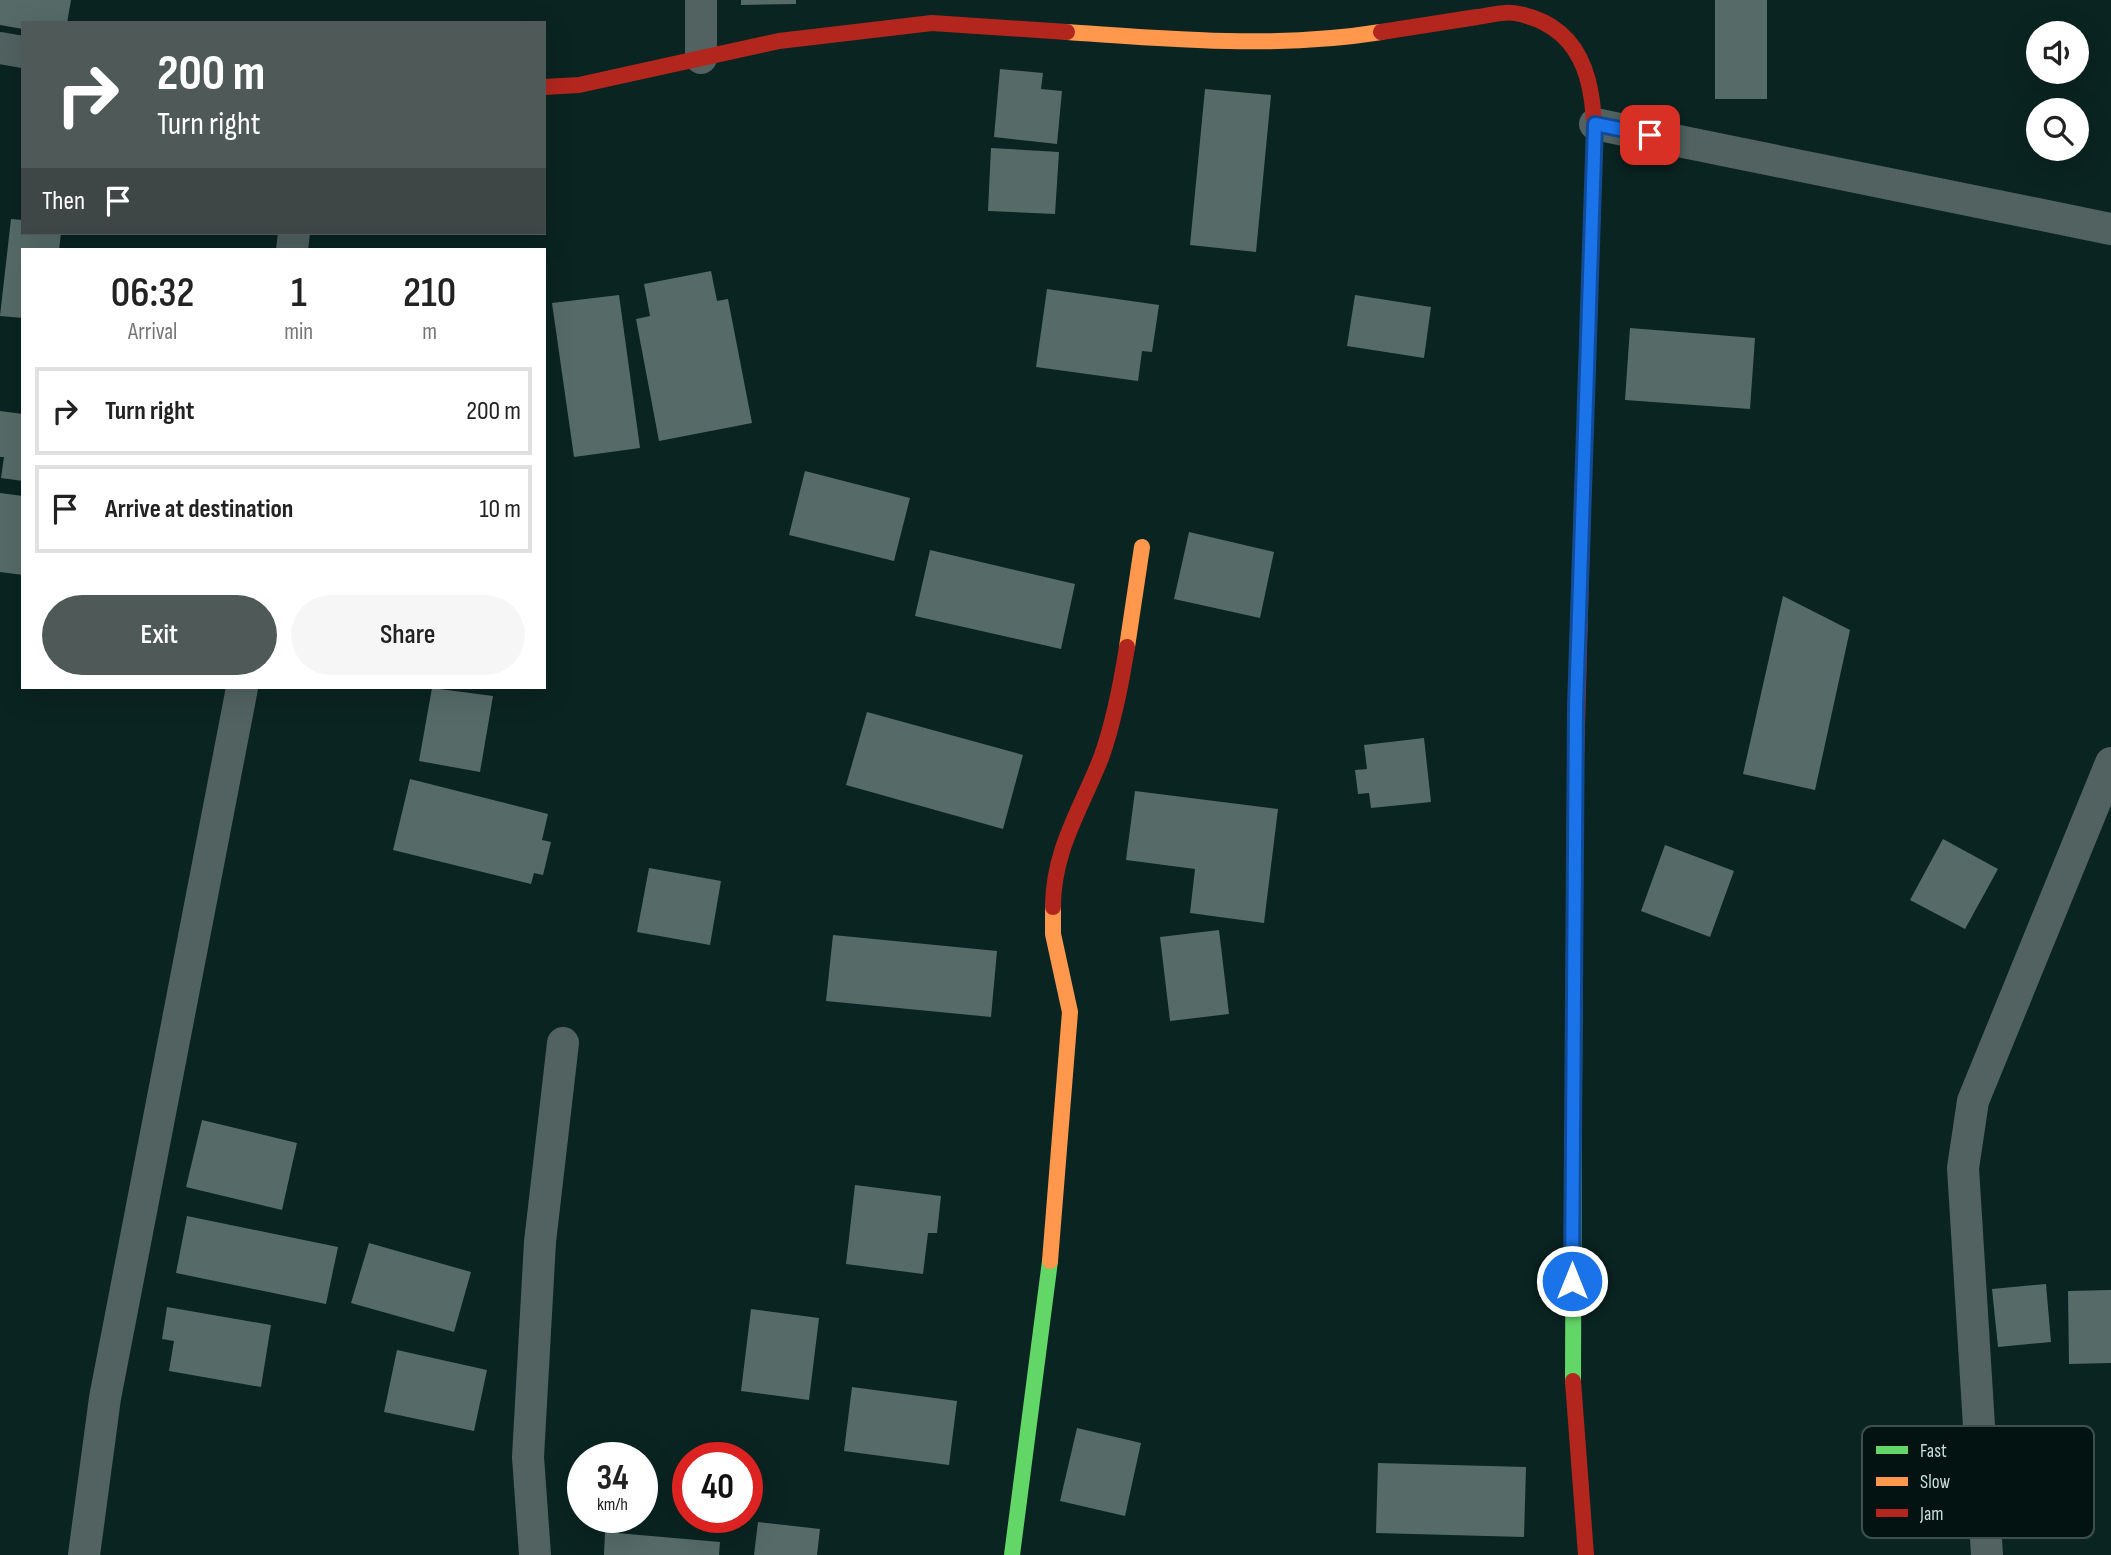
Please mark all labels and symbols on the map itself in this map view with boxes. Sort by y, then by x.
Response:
pin [1620,105,1680,165]
position arrow [1535,1244,1609,1318]
legend [1862,1426,2094,1538]
text: Fast [1920,1440,1947,1463]
speed limit sign: 40 [672,1442,763,1533]
text: Slow [1920,1471,1950,1494]
text: Jam [1919,1503,1943,1526]

